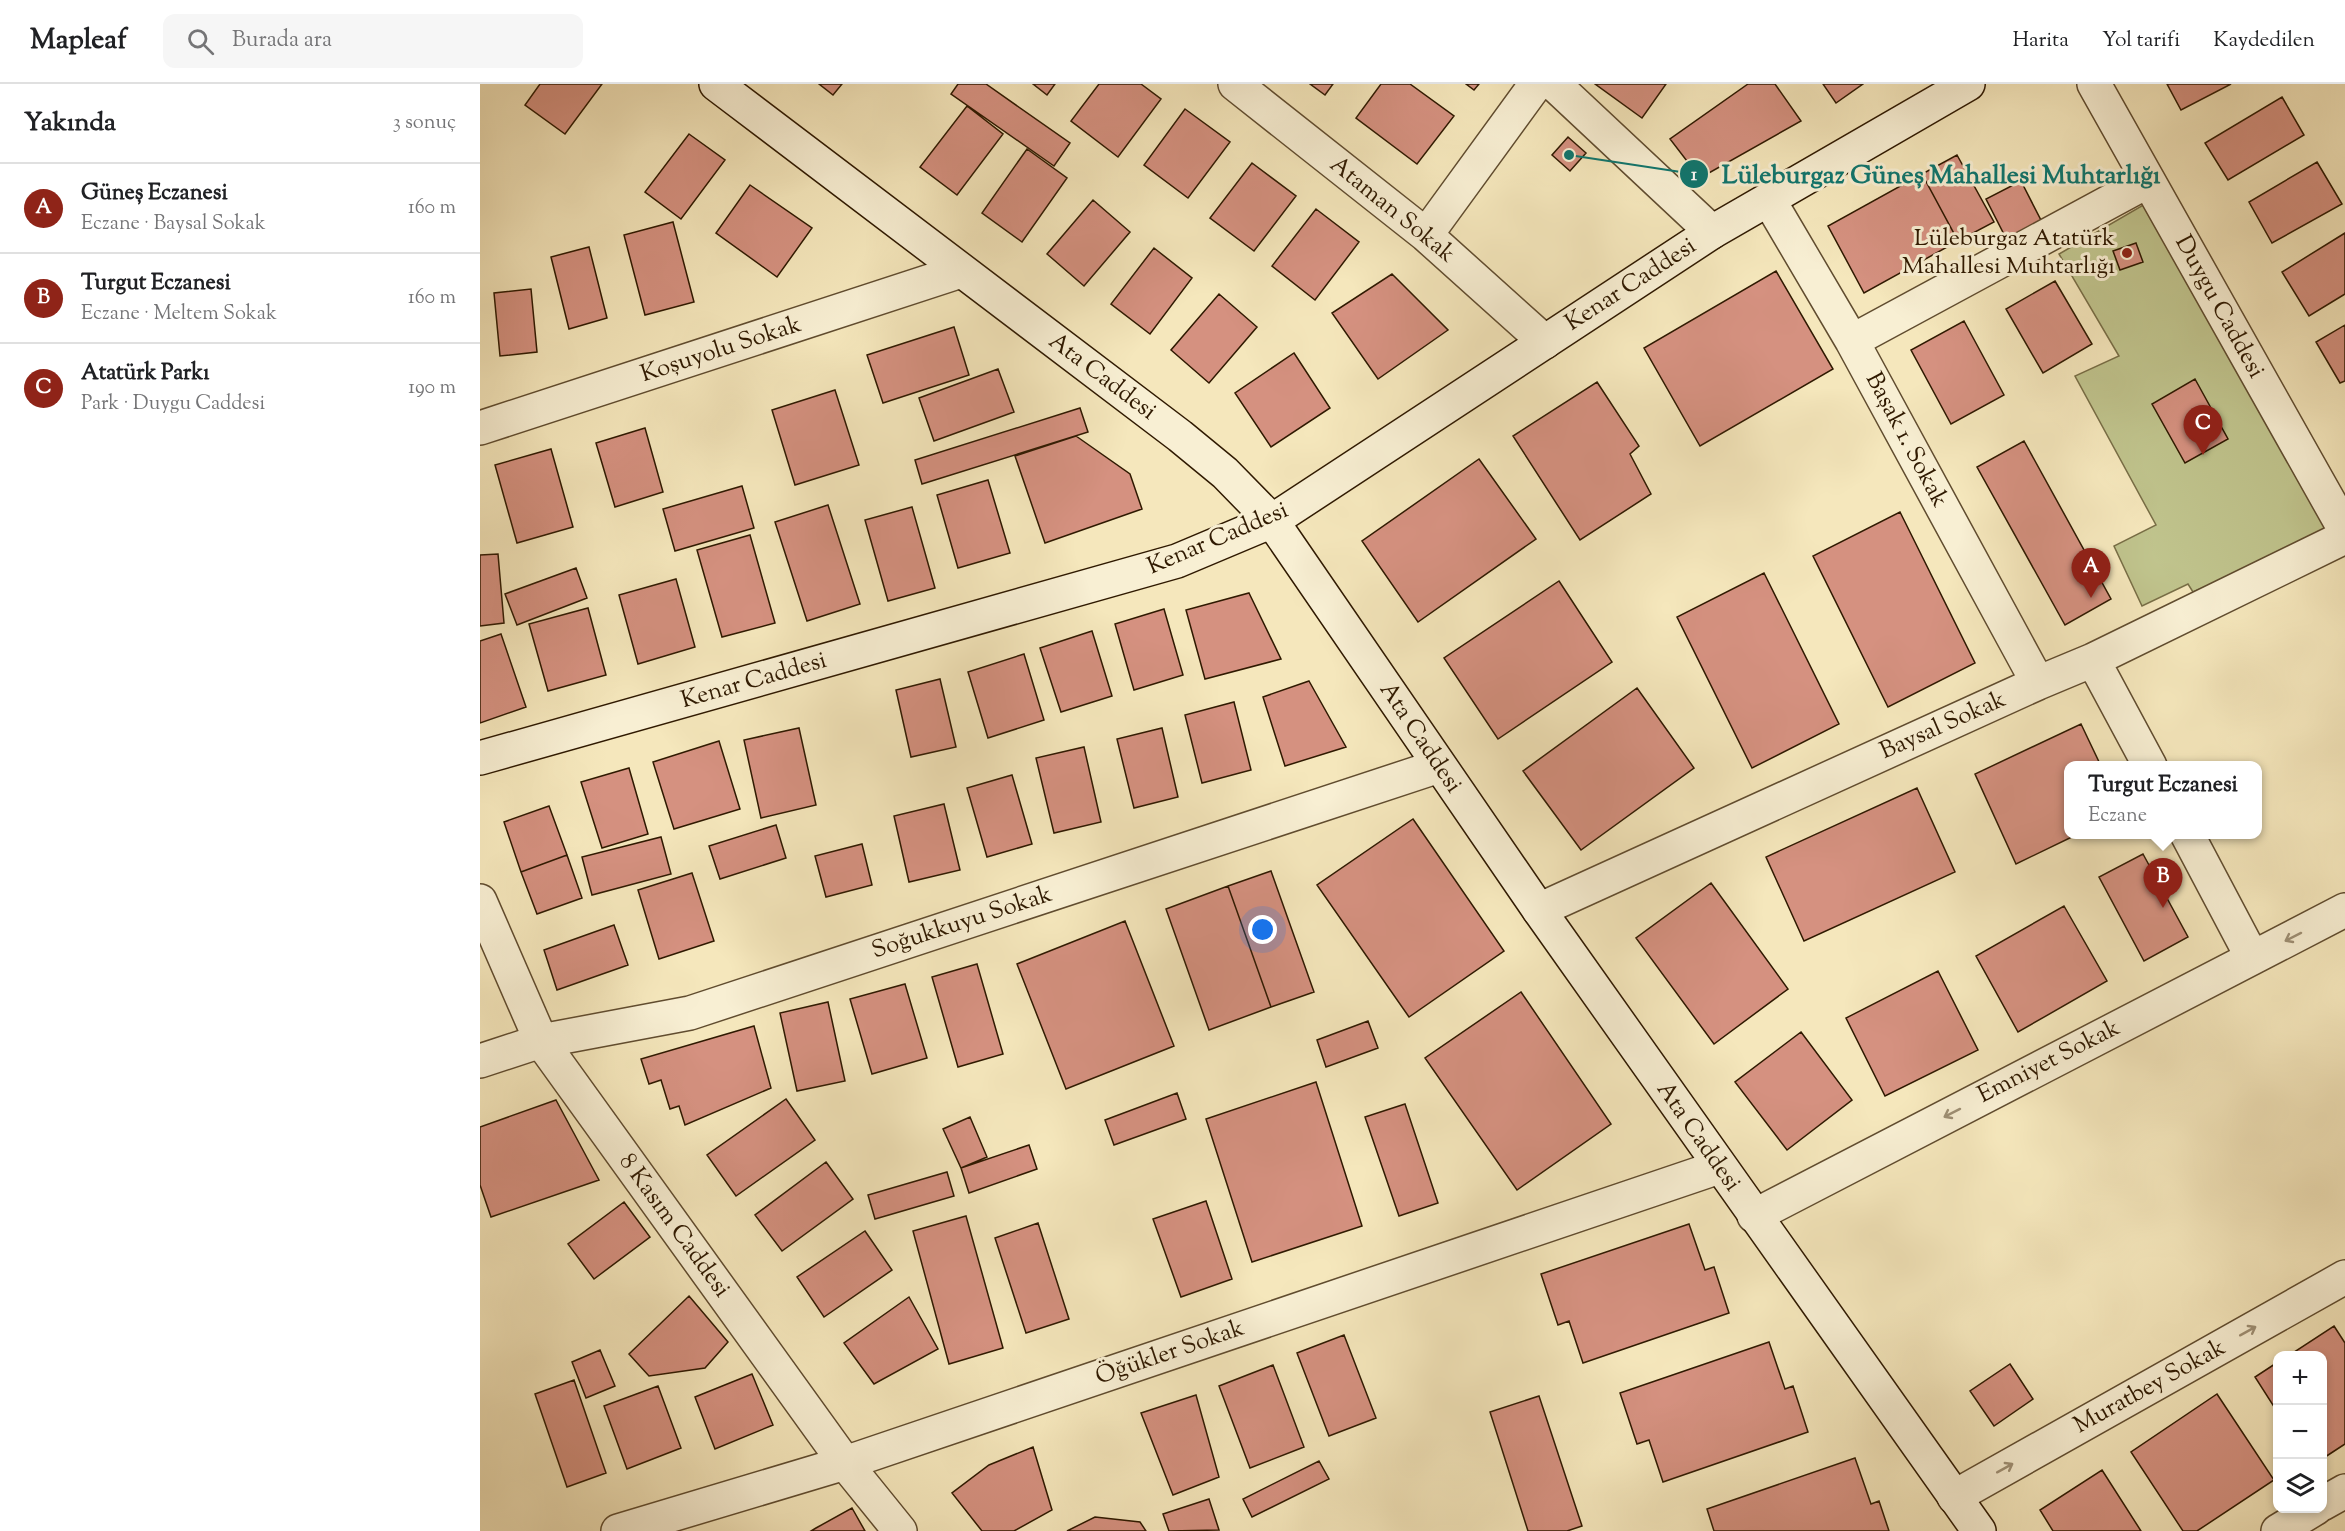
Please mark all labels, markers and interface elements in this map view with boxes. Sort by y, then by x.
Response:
search box [163,14,583,68]
text: Mapleaf [30,21,127,61]
icon: search [184,25,217,58]
text: Burada ara [232,25,332,57]
text: Harita [2012,26,2069,56]
text: Yol tarifi [2102,26,2180,56]
text: Kaydedilen [2213,26,2315,56]
text: Yakında [24,105,116,142]
text: 3 sonuç [393,109,456,138]
street label: Ataman Sokak [1322,149,1462,271]
callout: Lüleburgaz Güneş Mahallesi Muhtarlığı [1679,152,2172,196]
text: Lüleburgaz Güneş Mahallesi Muhtarlığı [1722,158,2161,195]
text: 1 [1691,163,1698,189]
text: Güneş Eczanesi [81,178,228,210]
text: A [35,194,52,223]
text: 160 m [408,194,456,223]
text: Eczane · Baysal Sokak [81,210,266,239]
place label: Lüleburgaz Atatürk Mahallesi Muhtarlığı [1902,222,2115,284]
street label: Duygu Caddesi [2166,229,2272,385]
street label: Kenar Caddesi [1559,230,1703,340]
marker: Lüleburgaz Atatürk Mahallesi Muhtarlığı [2120,246,2134,260]
text: Turgut Eczanesi [81,268,231,300]
text: B [37,284,50,313]
text: 160 m [408,284,456,313]
text: Eczane · Meltem Sokak [81,300,277,329]
street label: Koşuyolu Sokak [636,308,806,392]
street label: Ata Caddesi [1041,325,1163,429]
text: Atatürk Parkı [81,358,209,390]
street label: Başak 1. Sokak [1856,366,1956,514]
text: C [35,374,52,403]
text: 190 m [408,374,456,403]
text: Park · Duygu Caddesi [81,390,265,419]
pin: C [2184,406,2222,455]
street label: Kenar Caddesi [1142,494,1294,584]
pin: A [2072,548,2110,598]
street label: Kenar Caddesi [677,644,831,718]
street label: Ata Caddesi [1370,676,1470,800]
street label: Baysal Sokak [1875,683,2011,769]
popup [2064,761,2262,839]
text: Turgut Eczanesi [2088,770,2238,802]
text: Eczane [2088,802,2147,831]
pin: B [2144,858,2182,908]
street label: Soğukkuyu Sokak [867,878,1057,968]
your location [1248,915,1277,944]
one-way arrow [2284,931,2302,943]
street label: Emniyet Sokak [1972,1012,2126,1112]
street label: Ata Caddesi [1648,1075,1749,1199]
one-way arrow [1943,1108,1961,1119]
street label: 8 Kasım Caddesi [610,1147,738,1305]
street label: Öğükler Sokak [1091,1312,1249,1394]
one-way arrow [2240,1325,2257,1337]
street label: Muratbey Sokak [2068,1331,2232,1443]
map controls [2273,1351,2327,1513]
button: + [2273,1351,2327,1405]
button: − [2273,1405,2327,1459]
button: layers [2273,1459,2327,1513]
one-way arrow [1996,1462,2013,1474]

